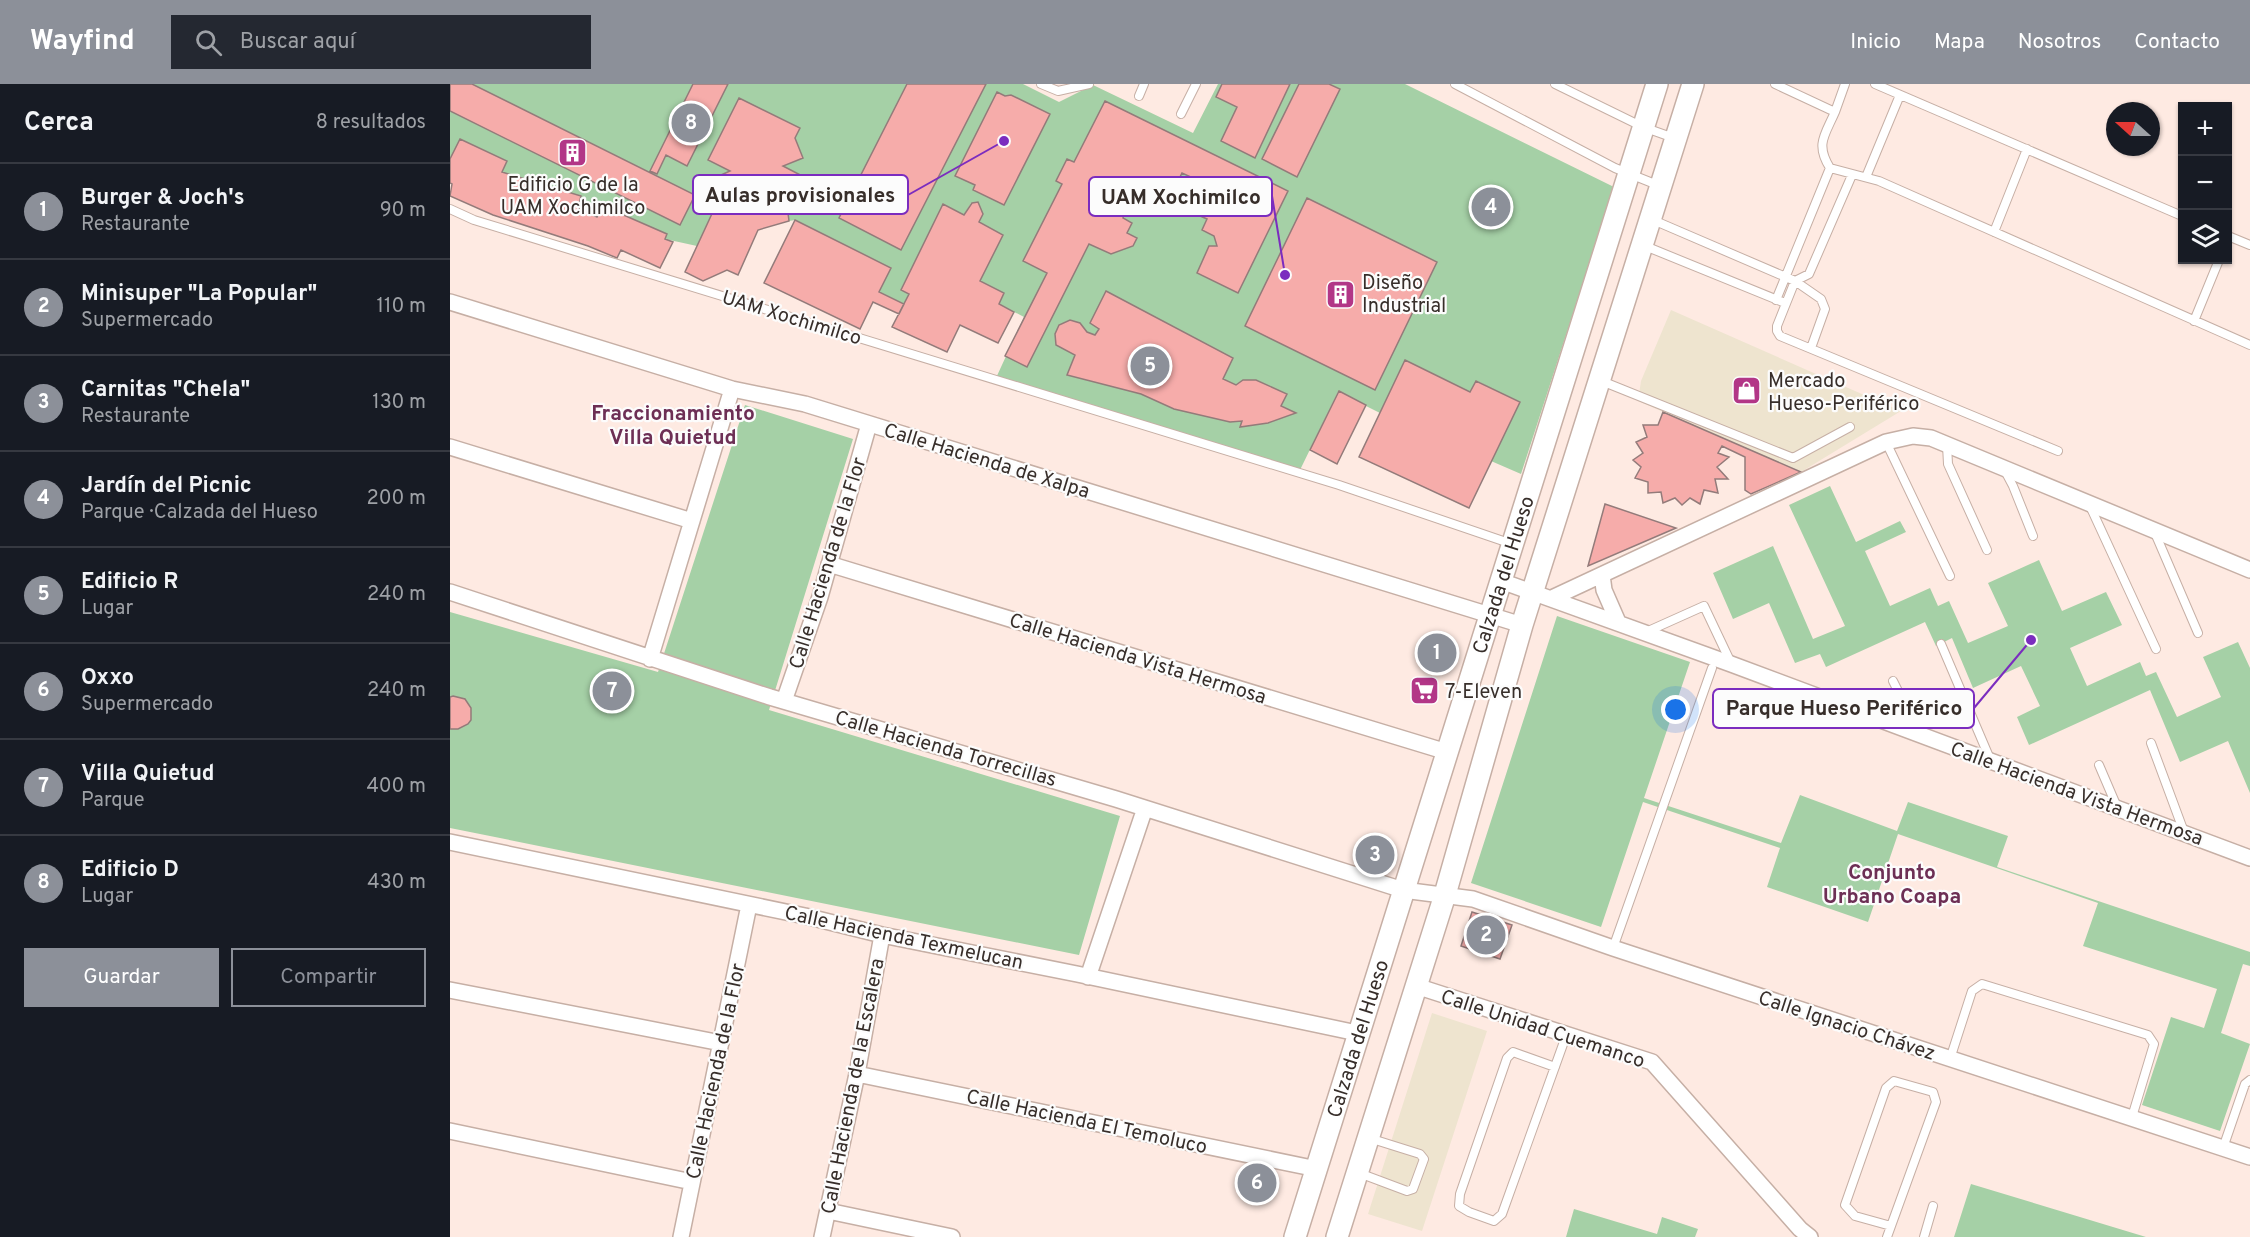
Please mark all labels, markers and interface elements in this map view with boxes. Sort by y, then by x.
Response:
search box [171,15,591,69]
text: Wayfind [30,24,135,60]
icon: search [192,26,225,59]
text: Buscar aquí [240,29,355,56]
text: Inicio [1850,29,1901,56]
text: Mapa [1934,29,1985,56]
text: Nosotros [2018,29,2101,56]
text: Contacto [2134,29,2220,56]
pin: 8 [672,100,710,146]
north arrow [2106,102,2160,156]
map controls [2178,102,2232,264]
button: + [2178,102,2232,156]
text: Cerca [24,107,94,140]
text: 8 resultados [316,110,426,136]
building icon: Edificio G de la UAM Xochimilco [557,137,589,169]
button: − [2178,156,2232,210]
place label: Edificio G de la UAM Xochimilco [501,173,645,222]
callout: Aulas provisionales [693,175,908,214]
callout: UAM Xochimilco [1089,177,1272,216]
text: Aulas provisionales [705,183,895,210]
pin: 4 [1472,184,1510,230]
text: Burger & Joch's [81,185,244,212]
text: UAM Xochimilco [1101,185,1261,212]
text: 1 [40,198,48,224]
text: 90 m [380,198,426,224]
button: layers [2178,210,2232,264]
text: Restaurante [81,212,190,238]
place label: Diseño Industrial [1362,271,1446,320]
building icon: Diseño Industrial [1325,278,1357,310]
text: Minisuper "La Popular" [81,281,317,308]
street label: UAM Xochimilco [718,285,864,353]
text: 2 [37,294,50,320]
text: 110 m [377,294,426,320]
text: Supermercado [81,308,213,334]
pin: 5 [1130,344,1170,388]
place label: Mercado Hueso-Periférico [1768,369,1919,418]
shop icon: Mercado Hueso-Periférico [1731,375,1763,407]
text: Carnitas "Chela" [81,377,250,404]
text: 3 [38,390,50,416]
text: 130 m [372,390,426,416]
district label: Fraccionamiento Villa Quietud [591,401,755,452]
text: Restaurante [81,404,190,430]
street label: Calle Hacienda de Xalpa [880,418,1093,506]
street label: Calle Hacienda de la Flor [784,454,874,673]
text: Jardín del Picnic [81,473,252,500]
text: 4 [37,486,50,512]
text: 200 m [367,486,426,512]
street label: Calzada del Hueso [1468,493,1542,658]
text: Parque · Calzada del Hueso [81,500,318,526]
text: Edificio R [81,569,178,596]
text: 5 [37,582,50,608]
text: 240 m [367,582,426,608]
text: Lugar [81,596,133,622]
street label: Calle Hacienda Vista Hermosa [1006,608,1269,711]
pin: 1 [1418,630,1456,676]
text: Oxxo [81,665,134,692]
pin: 7 [592,668,632,714]
supermarket icon: 7-Eleven [1408,675,1440,707]
text: 6 [37,678,50,704]
text: 240 m [367,678,426,704]
place label: 7-Eleven [1445,680,1522,706]
callout: Parque Hueso Periférico [1713,689,1974,728]
text: Supermercado [81,692,213,718]
your location [1661,695,1690,724]
text: Parque Hueso Periférico [1726,696,1962,723]
street label: Calle Hacienda Torrecillas [832,706,1059,794]
street label: Calle Hacienda Vista Hermosa [1946,737,2206,853]
text: Villa Quietud [81,761,215,788]
text: 7 [38,774,49,800]
text: 400 m [366,774,426,800]
text: Parque [81,788,144,814]
pin: 3 [1356,832,1394,878]
text: Edificio D [81,857,179,884]
district label: Conjunto Urbano Coapa [1823,860,1961,911]
text: 8 [37,870,50,896]
text: 430 m [367,870,426,896]
text: Lugar [81,884,133,910]
street label: Calle Hacienda Texmelucan [782,901,1025,977]
pin: 2 [1466,912,1506,958]
button: Guardar [24,948,219,1007]
button: Compartir [231,948,426,1007]
street label: Calle Hacienda de la Escalera [816,956,892,1217]
street label: Calzada del Hueso [1322,957,1396,1121]
street label: Calle Hacienda de la Flor [681,961,753,1182]
street label: Calle Unidad Cuemanco [1437,985,1648,1075]
street label: Calle Ignacio Chávez [1755,986,1938,1068]
street label: Calle Hacienda El Temoluco [964,1085,1209,1161]
pin: 6 [1238,1160,1276,1206]

